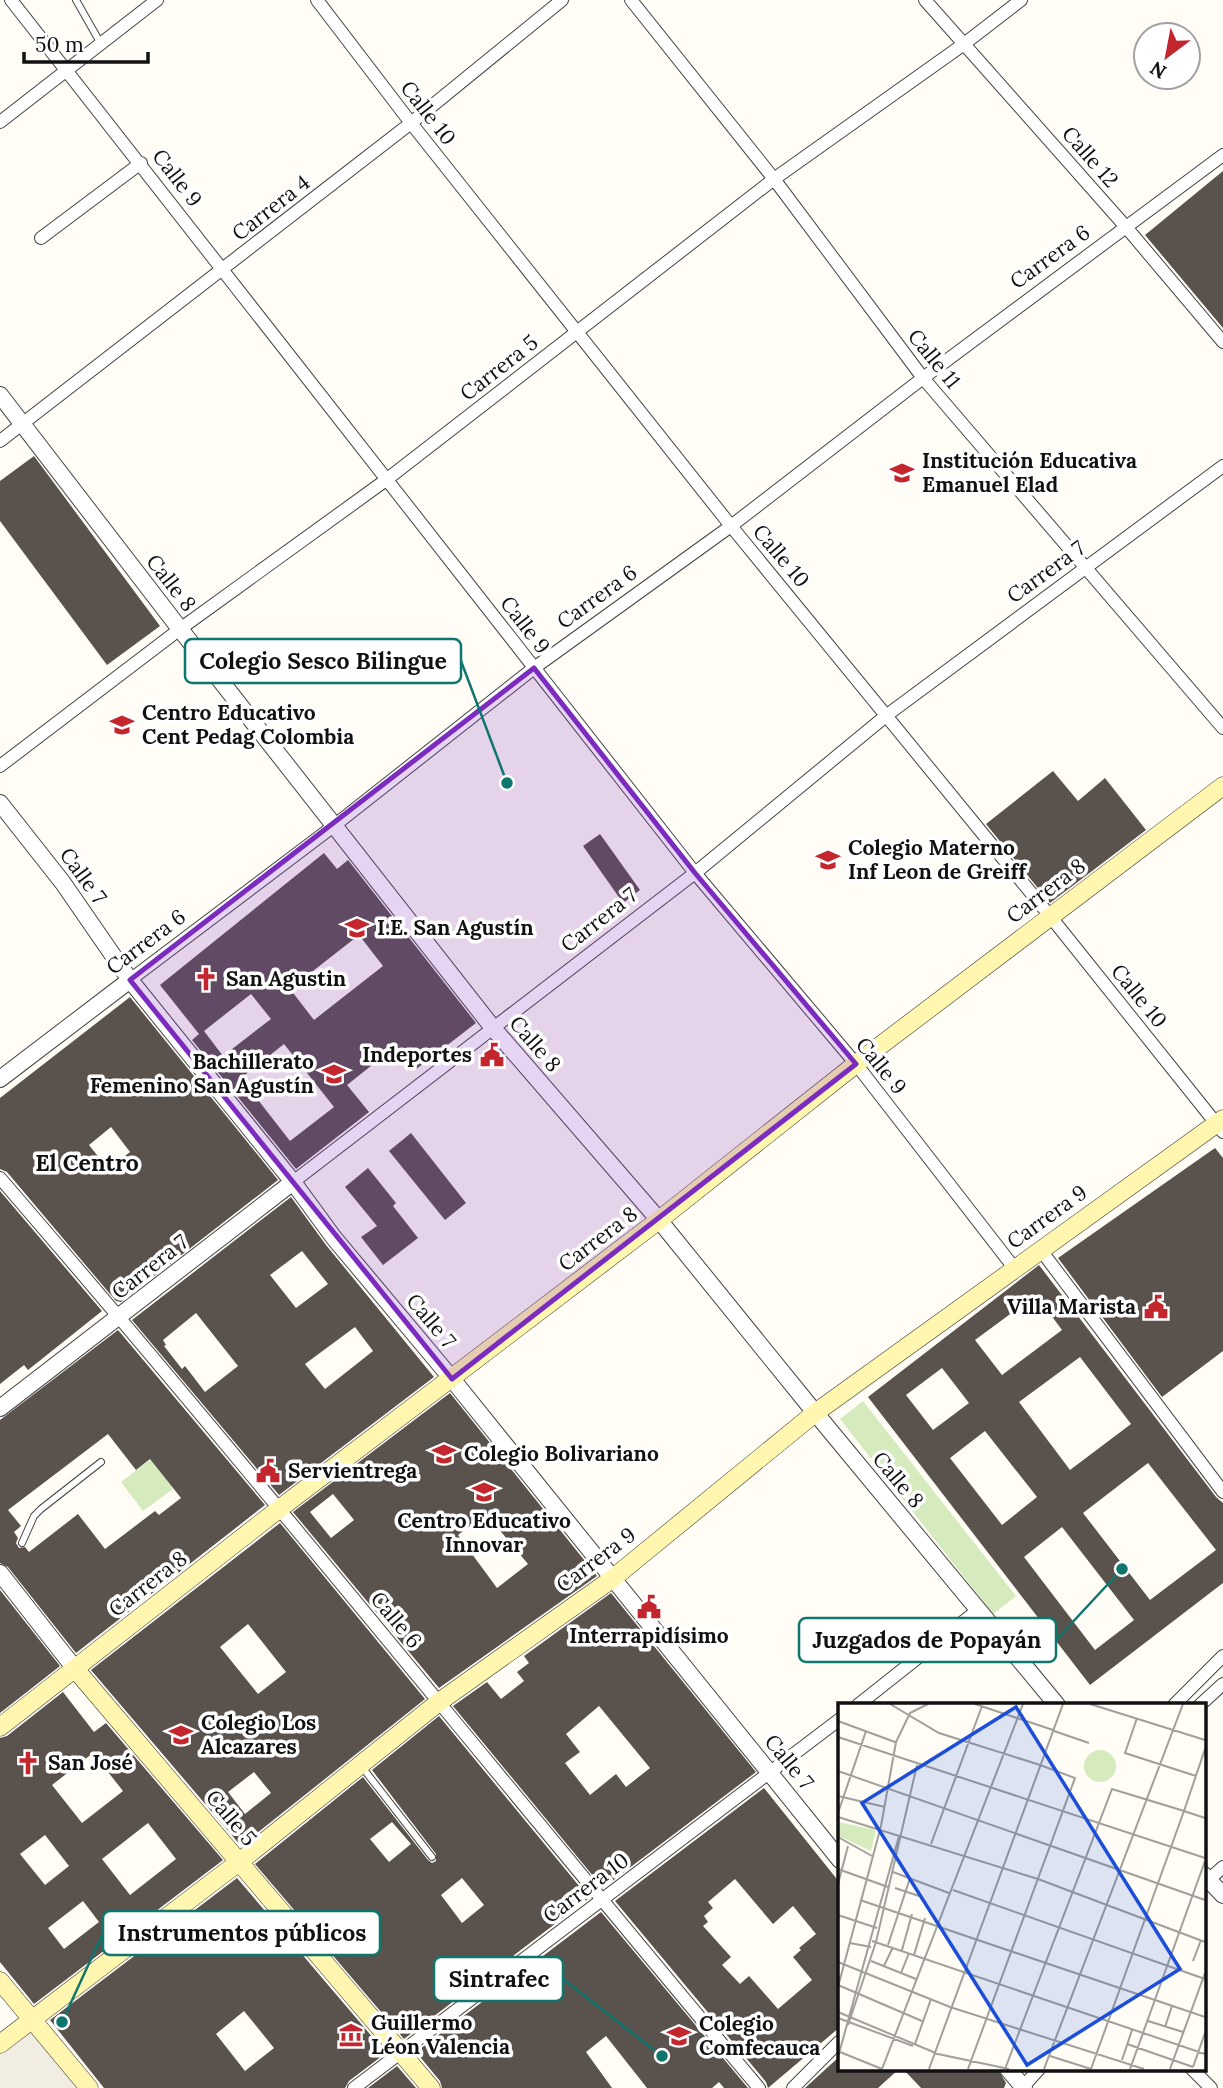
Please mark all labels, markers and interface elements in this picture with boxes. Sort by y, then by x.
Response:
scale bar [24,21,149,65]
north arrow [1132,21,1202,91]
text: 50 m [35,31,84,58]
text: N [1145,56,1171,84]
street label: Calle 10 [395,75,462,150]
street label: Calle 12 [1056,120,1124,193]
street label: Calle 9 [146,143,208,212]
street label: Carrera 4 [226,169,315,246]
street label: Carrera 6 [1004,219,1095,295]
street label: Calle 11 [902,323,967,394]
street label: Carrera 5 [454,329,543,406]
place label: Institución Educativa Emanuel Elad [922,447,1137,498]
school or university icon: Institución Educativa Emanuel Elad [888,459,916,487]
street label: Calle 10 [747,518,816,593]
street label: Carrera 7 [1001,534,1090,609]
street label: Calle 8 [141,549,202,617]
street label: Carrera 6 [551,559,642,635]
street label: Calle 9 [494,590,556,659]
callout: Colegio Sesco Bilingue [185,639,461,683]
text: Colegio Sesco Bilingue [199,646,447,675]
place label: Centro Educativo Cent Pedag Colombia [142,699,354,750]
school or university icon: Centro Educativo Cent Pedag Colombia [108,711,136,739]
place label: Colegio Materno Inf Leon de Greiff [848,834,1027,885]
street label: Calle 7 [54,842,113,910]
school or university icon: Colegio Materno Inf Leon de Greiff [814,846,842,874]
street label: Carrera 8 [1001,852,1091,929]
street label: Carrera 7 [555,881,643,958]
street label: Carrera 6 [101,903,191,980]
school or university icon: I.E. San Agustín [343,914,371,942]
place label: I.E. San Agustín [377,914,534,941]
street label: Calle 10 [1105,958,1173,1033]
church icon: San Agustin [192,965,220,993]
place label: San Agustin [226,965,346,992]
street label: Calle 8 [504,1010,567,1077]
street label: Calle 9 [850,1032,913,1100]
place label: Indeportes [362,1041,472,1068]
public building icon: Indeportes [478,1041,506,1069]
place label: Bachillerato Femenino San Agustín [90,1048,314,1099]
school or university icon: Bachillerato Femenino San Agustín [320,1060,348,1088]
district label: El Centro [35,1148,139,1177]
street label: Carrera 9 [1001,1179,1092,1255]
street label: Carrera 8 [553,1200,643,1277]
street label: Carrera 7 [106,1228,194,1305]
street label: Calle 7 [401,1288,462,1354]
place label: Villa Marista [1007,1293,1136,1320]
public building icon: Villa Marista [1142,1293,1170,1321]
school or university icon: Colegio Bolivariano [430,1440,458,1468]
place label: Colegio Bolivariano [464,1440,659,1467]
street label: Calle 8 [867,1446,930,1514]
public building icon: Servientrega [254,1457,282,1485]
place label: Servientrega [288,1457,417,1484]
school or university icon: Centro Educativo Innovar [470,1478,498,1506]
place label: Centro Educativo Innovar [397,1507,571,1558]
street label: Carrera 9 [551,1521,641,1598]
street label: Carrera 8 [103,1545,192,1623]
street label: Calle 6 [365,1586,428,1654]
public building icon: Interrapidísimo [635,1593,663,1621]
callout: Juzgados de Popayán [799,1618,1056,1662]
place label: Interrapidísimo [569,1622,729,1649]
text: Juzgados de Popayán [813,1625,1042,1654]
inset map [838,1703,1206,2070]
place label: Colegio Los Alcazares [201,1709,316,1760]
school or university icon: Colegio Los Alcazares [167,1721,195,1749]
street label: Calle 7 [759,1729,820,1795]
church icon: San José [14,1749,42,1777]
place label: San José [48,1749,133,1776]
street label: Calle 5 [200,1784,263,1851]
street label: Carrera 10 [537,1846,634,1929]
callout: Instrumentos públicos [103,1911,380,1955]
text: Instrumentos públicos [118,1918,366,1947]
callout: Sintrafec [434,1957,563,2001]
text: Sintrafec [449,1964,549,1993]
place label: Guillermo Léon Valencia [371,2009,510,2060]
place label: Colegio Comfecauca [699,2010,820,2061]
museum icon: Guillermo Léon Valencia [337,2021,365,2049]
school or university icon: Colegio Comfecauca [665,2022,693,2050]

